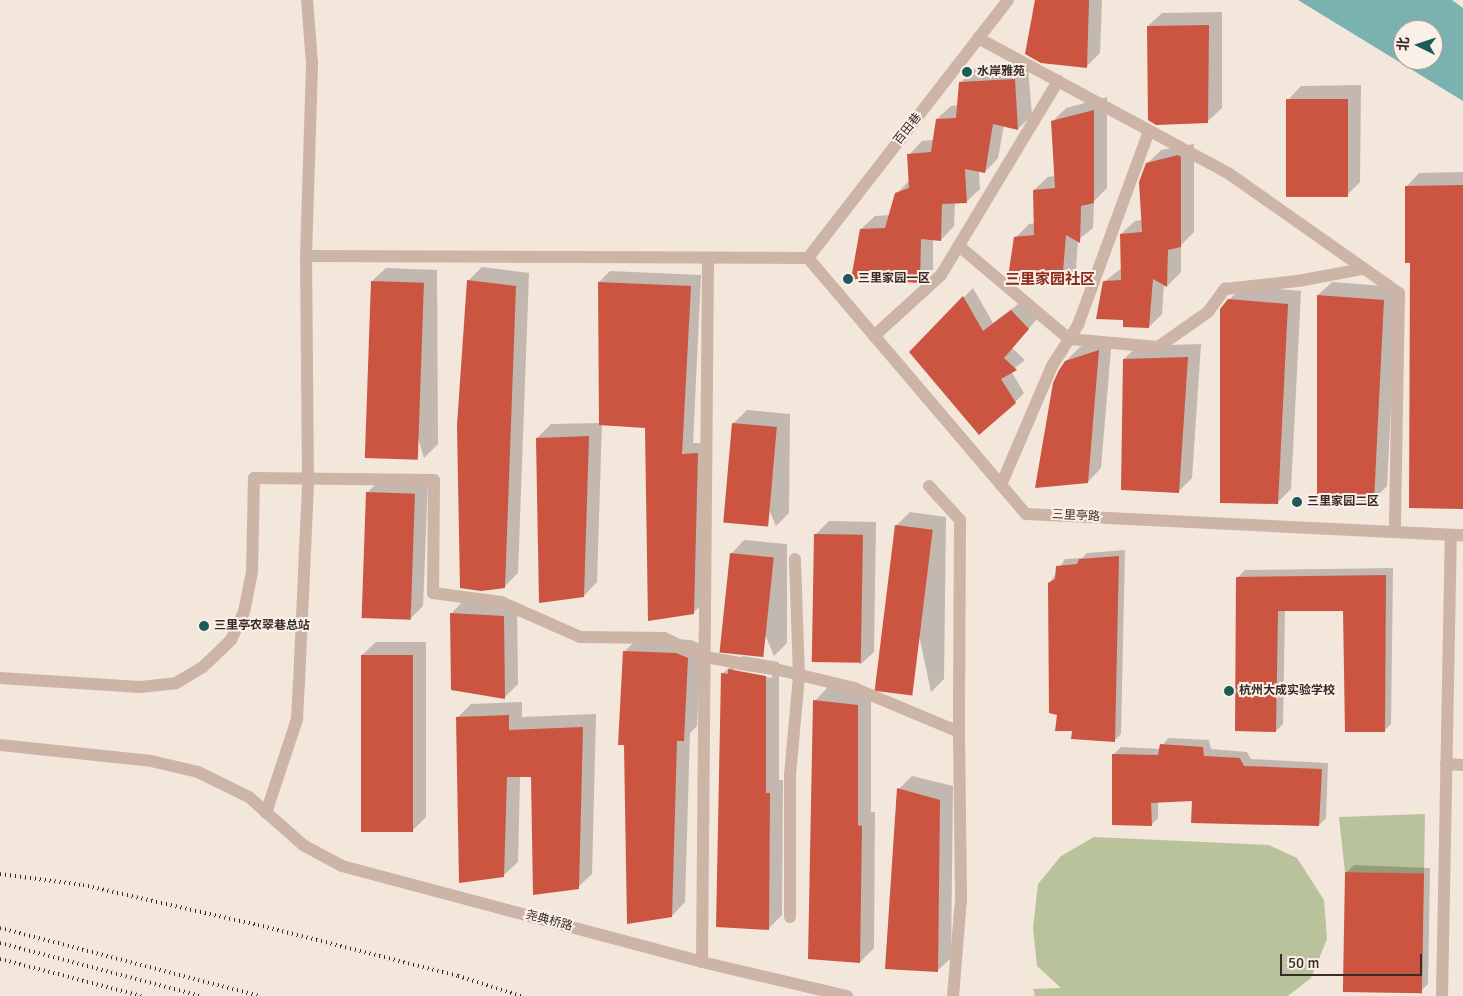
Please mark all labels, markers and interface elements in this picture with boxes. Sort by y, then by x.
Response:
north arrow [1393,20,1443,70]
text: 北 [1395,36,1413,52]
place label: 水岸雅苑 [977,65,1025,79]
marker: 水岸雅苑 [961,66,973,78]
street label: 百田巷 [891,110,925,148]
district label: 三里家园社区 [1005,271,1095,289]
place label: 三里家园一区 [858,272,930,286]
marker: 三里家园一区 [842,273,854,285]
place label: 三里家园二区 [1307,495,1379,509]
marker: 三里家园二区 [1291,496,1303,508]
street label: 三里亭路 [1052,508,1100,524]
place label: 三里亭农翠巷总站 [214,619,310,633]
marker: 三里亭农翠巷总站 [198,620,210,632]
place label: 杭州大成实验学校 [1239,684,1335,698]
marker: 杭州大成实验学校 [1223,685,1235,697]
street label: 尧典桥路 [524,908,574,934]
scale bar [1283,944,1426,976]
text: 50 m [1288,954,1319,972]

